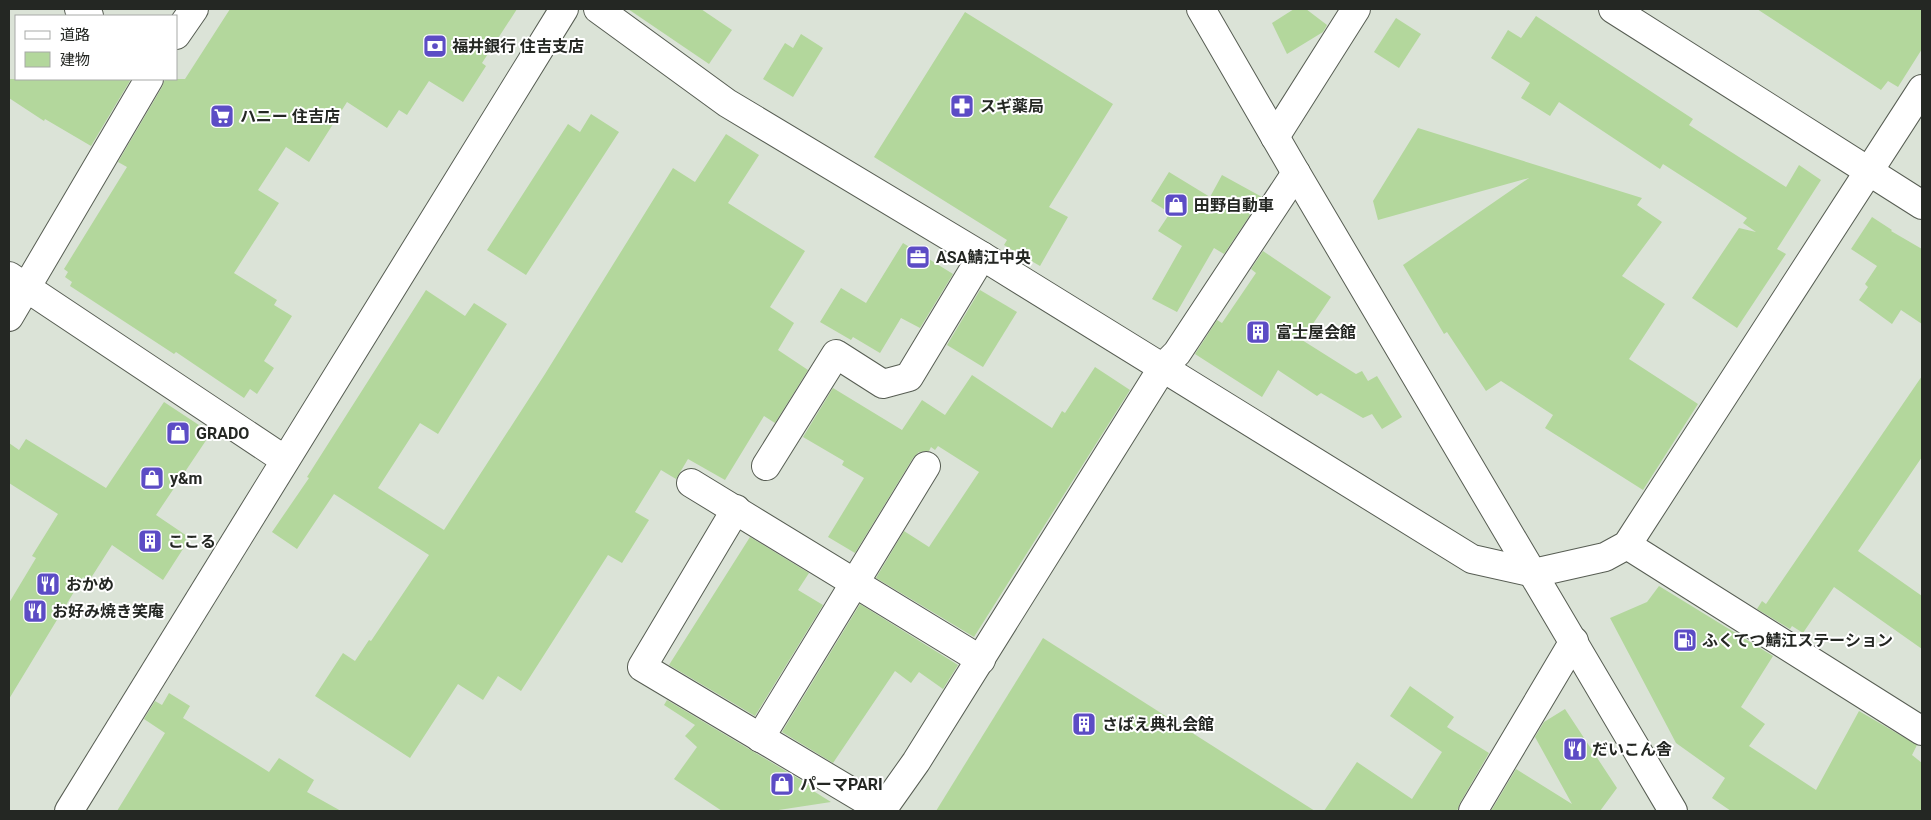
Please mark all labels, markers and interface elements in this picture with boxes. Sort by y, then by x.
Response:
legend [15,15,178,80]
text: 道路 [60,26,90,44]
bank icon: 福井銀行 住吉支店 [422,33,448,59]
place label: 福井銀行 住吉支店 [452,37,584,56]
text: 建物 [60,51,90,69]
pharmacy icon: スギ薬局 [949,93,975,119]
place label: スギ薬局 [980,97,1044,116]
supermarket icon: ハニー 住吉店 [209,103,235,129]
place label: ハニー 住吉店 [240,107,340,126]
shop icon: 田野自動車 [1163,192,1189,218]
place label: 田野自動車 [1194,196,1274,215]
office icon: ASA鯖江中央 [905,244,931,270]
place label: ASA鯖江中央 [936,248,1031,267]
building icon: 富士屋会館 [1245,319,1271,345]
place label: 富士屋会館 [1276,323,1356,342]
shop icon: GRADO [165,420,191,446]
place label: GRADO [196,424,249,443]
shop icon: y&m [139,465,165,491]
place label: y&m [170,469,202,488]
building icon: ここる [137,528,163,554]
place label: ここる [168,532,216,551]
restaurant icon: おかめ [35,571,61,597]
place label: おかめ [66,575,114,594]
restaurant icon: お好み焼き笑庵 [22,598,48,624]
place label: お好み焼き笑庵 [52,602,164,621]
fuel station icon: ふくてつ鯖江ステーション [1672,627,1698,653]
place label: ふくてつ鯖江ステーション [1702,631,1893,650]
building icon: さばえ典礼会館 [1071,711,1097,737]
place label: さばえ典礼会館 [1102,715,1214,734]
restaurant icon: だいこん舎 [1562,736,1588,762]
place label: だいこん舎 [1592,740,1672,759]
shop icon: パーマPARI [769,771,795,797]
place label: パーマPARI [800,775,883,794]

